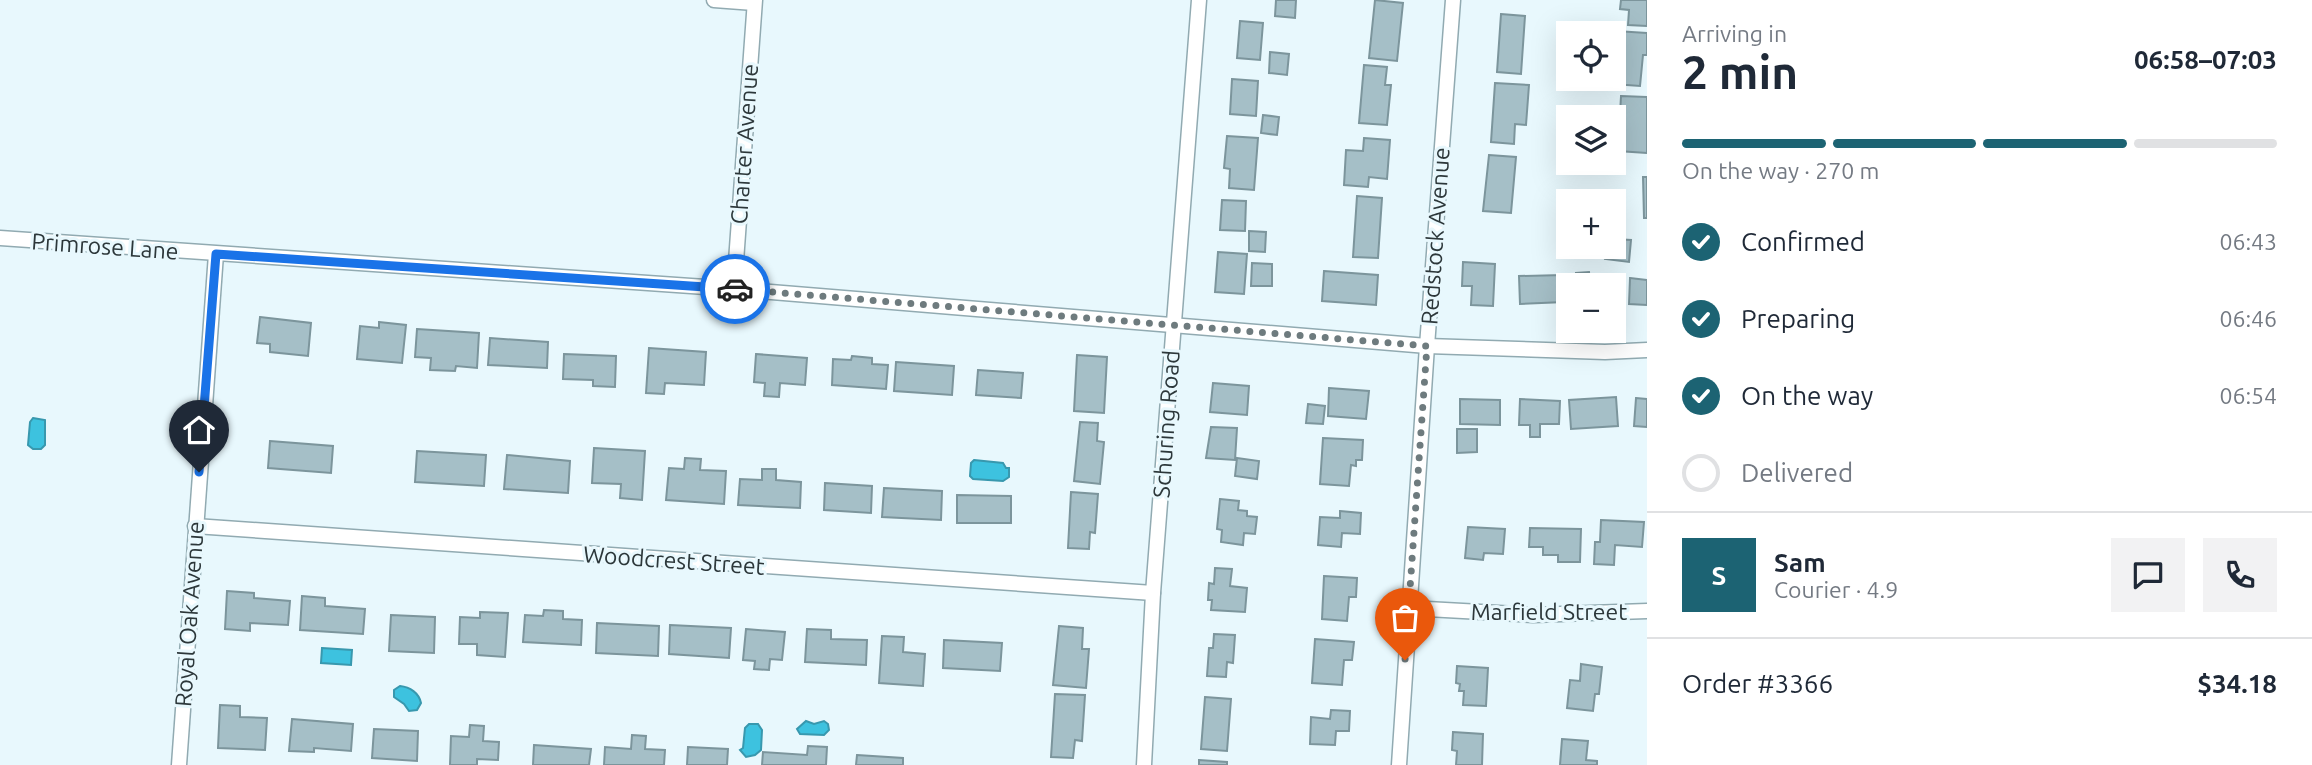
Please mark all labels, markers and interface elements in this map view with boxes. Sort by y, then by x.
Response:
map controls [1556,21,1626,343]
button: locate [1556,21,1626,91]
text: Arriving in [1682,21,1787,46]
text: 06:58–07:03 [2134,45,2277,74]
text: 2 min [1682,46,1798,98]
street label: Charter Avenue [726,63,762,225]
button: layers [1556,105,1626,175]
street label: Redstock Avenue [1416,146,1454,326]
text: On the way · 270 m [1682,158,1879,183]
button: + [1556,189,1626,259]
icon: check [1682,223,1720,261]
text: Confirmed [1741,227,1865,256]
street label: Primrose Lane [31,228,179,264]
text: 06:43 [2219,229,2277,254]
courier [700,254,770,324]
icon: car [716,270,754,308]
button: − [1556,273,1626,343]
icon: check [1682,300,1720,338]
text: Preparing [1741,304,1855,333]
text: 06:46 [2219,306,2277,331]
street label: Schuring Road [1148,349,1184,499]
icon: check [1682,377,1720,415]
text: On the way [1741,381,1873,410]
text: 06:54 [2219,383,2277,408]
pin [169,400,229,472]
icon: home [180,411,218,449]
text: Delivered [1741,458,1853,487]
street label: Royal Oak Avenue [170,520,208,708]
button: chat [2111,538,2185,612]
button: phone [2203,538,2277,612]
street label: Woodcrest Street [582,541,766,579]
text: Sam [1774,548,1826,577]
text: S [1712,561,1726,590]
text: Courier · 4.9 [1774,577,1898,602]
pin [1375,588,1435,660]
icon: bag [1386,599,1424,637]
street label: Marfield Street [1471,599,1627,624]
text: Order #3366 [1682,669,1833,698]
text: $34.18 [2197,669,2277,698]

